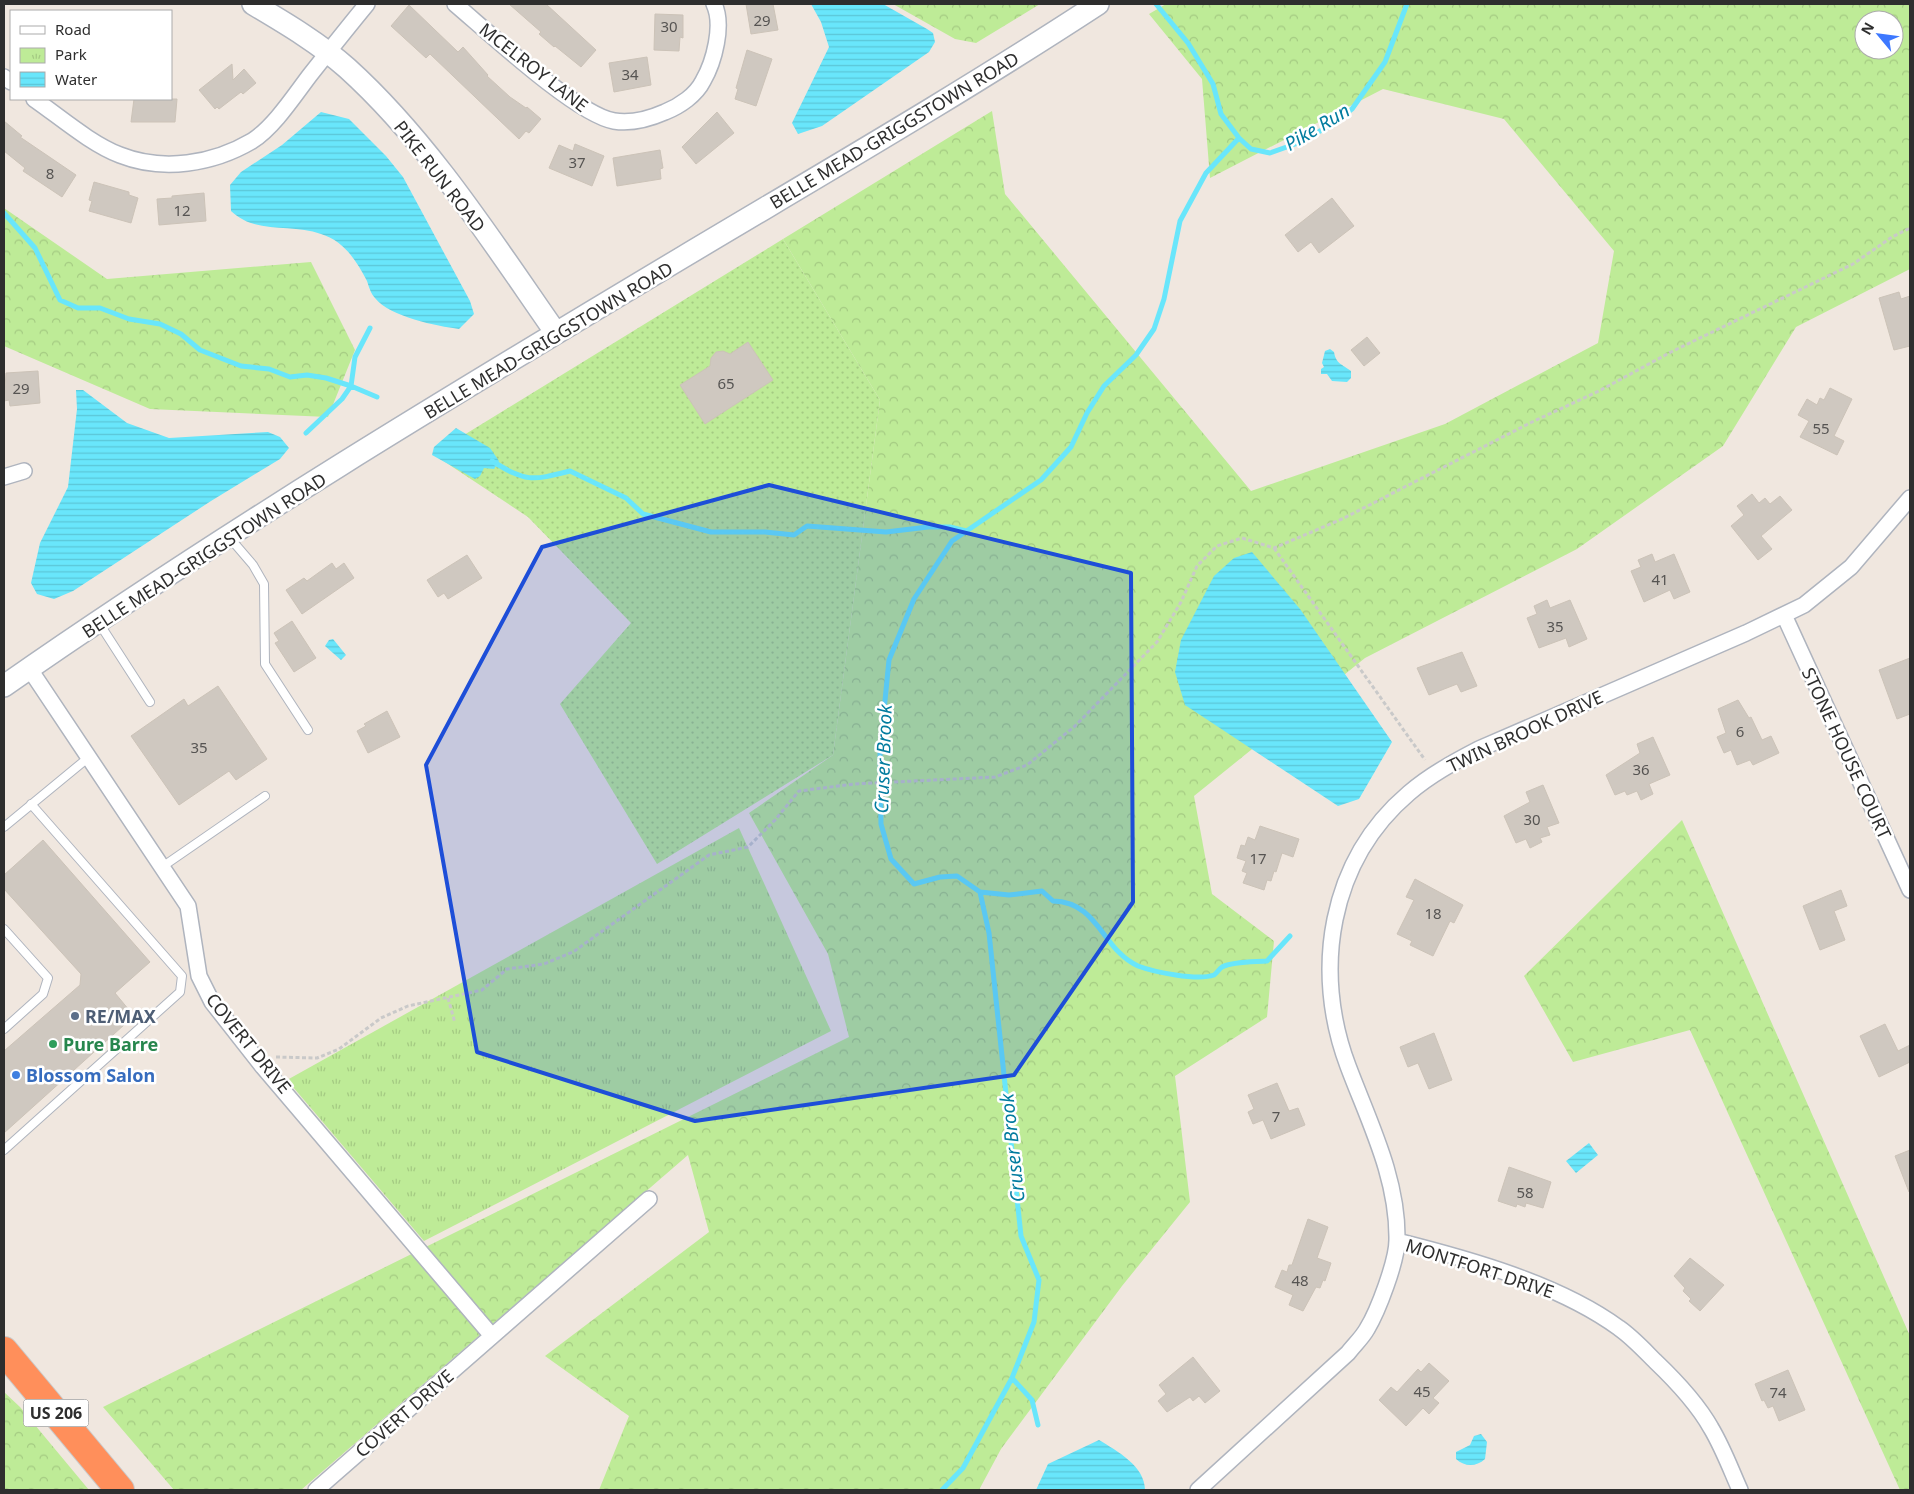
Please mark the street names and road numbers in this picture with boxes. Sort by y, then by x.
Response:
street label: MCELROY LANE [475,17,593,117]
street label: BELLE MEAD-GRIGGSTOWN ROAD [765,46,1023,214]
street label: PIKE RUN ROAD [389,115,491,237]
street label: BELLE MEAD-GRIGGSTOWN ROAD [419,256,677,424]
street label: BELLE MEAD-GRIGGSTOWN ROAD [77,467,331,643]
street label: STONE HOUSE COURT [1797,663,1897,843]
street label: TWIN BROOK DRIVE [1443,684,1607,778]
street label: COVERT DRIVE [201,988,297,1098]
street label: MONTFORT DRIVE [1403,1233,1557,1303]
street label: COVERT DRIVE [350,1364,458,1462]
road number: US 206 [23,1400,88,1426]

